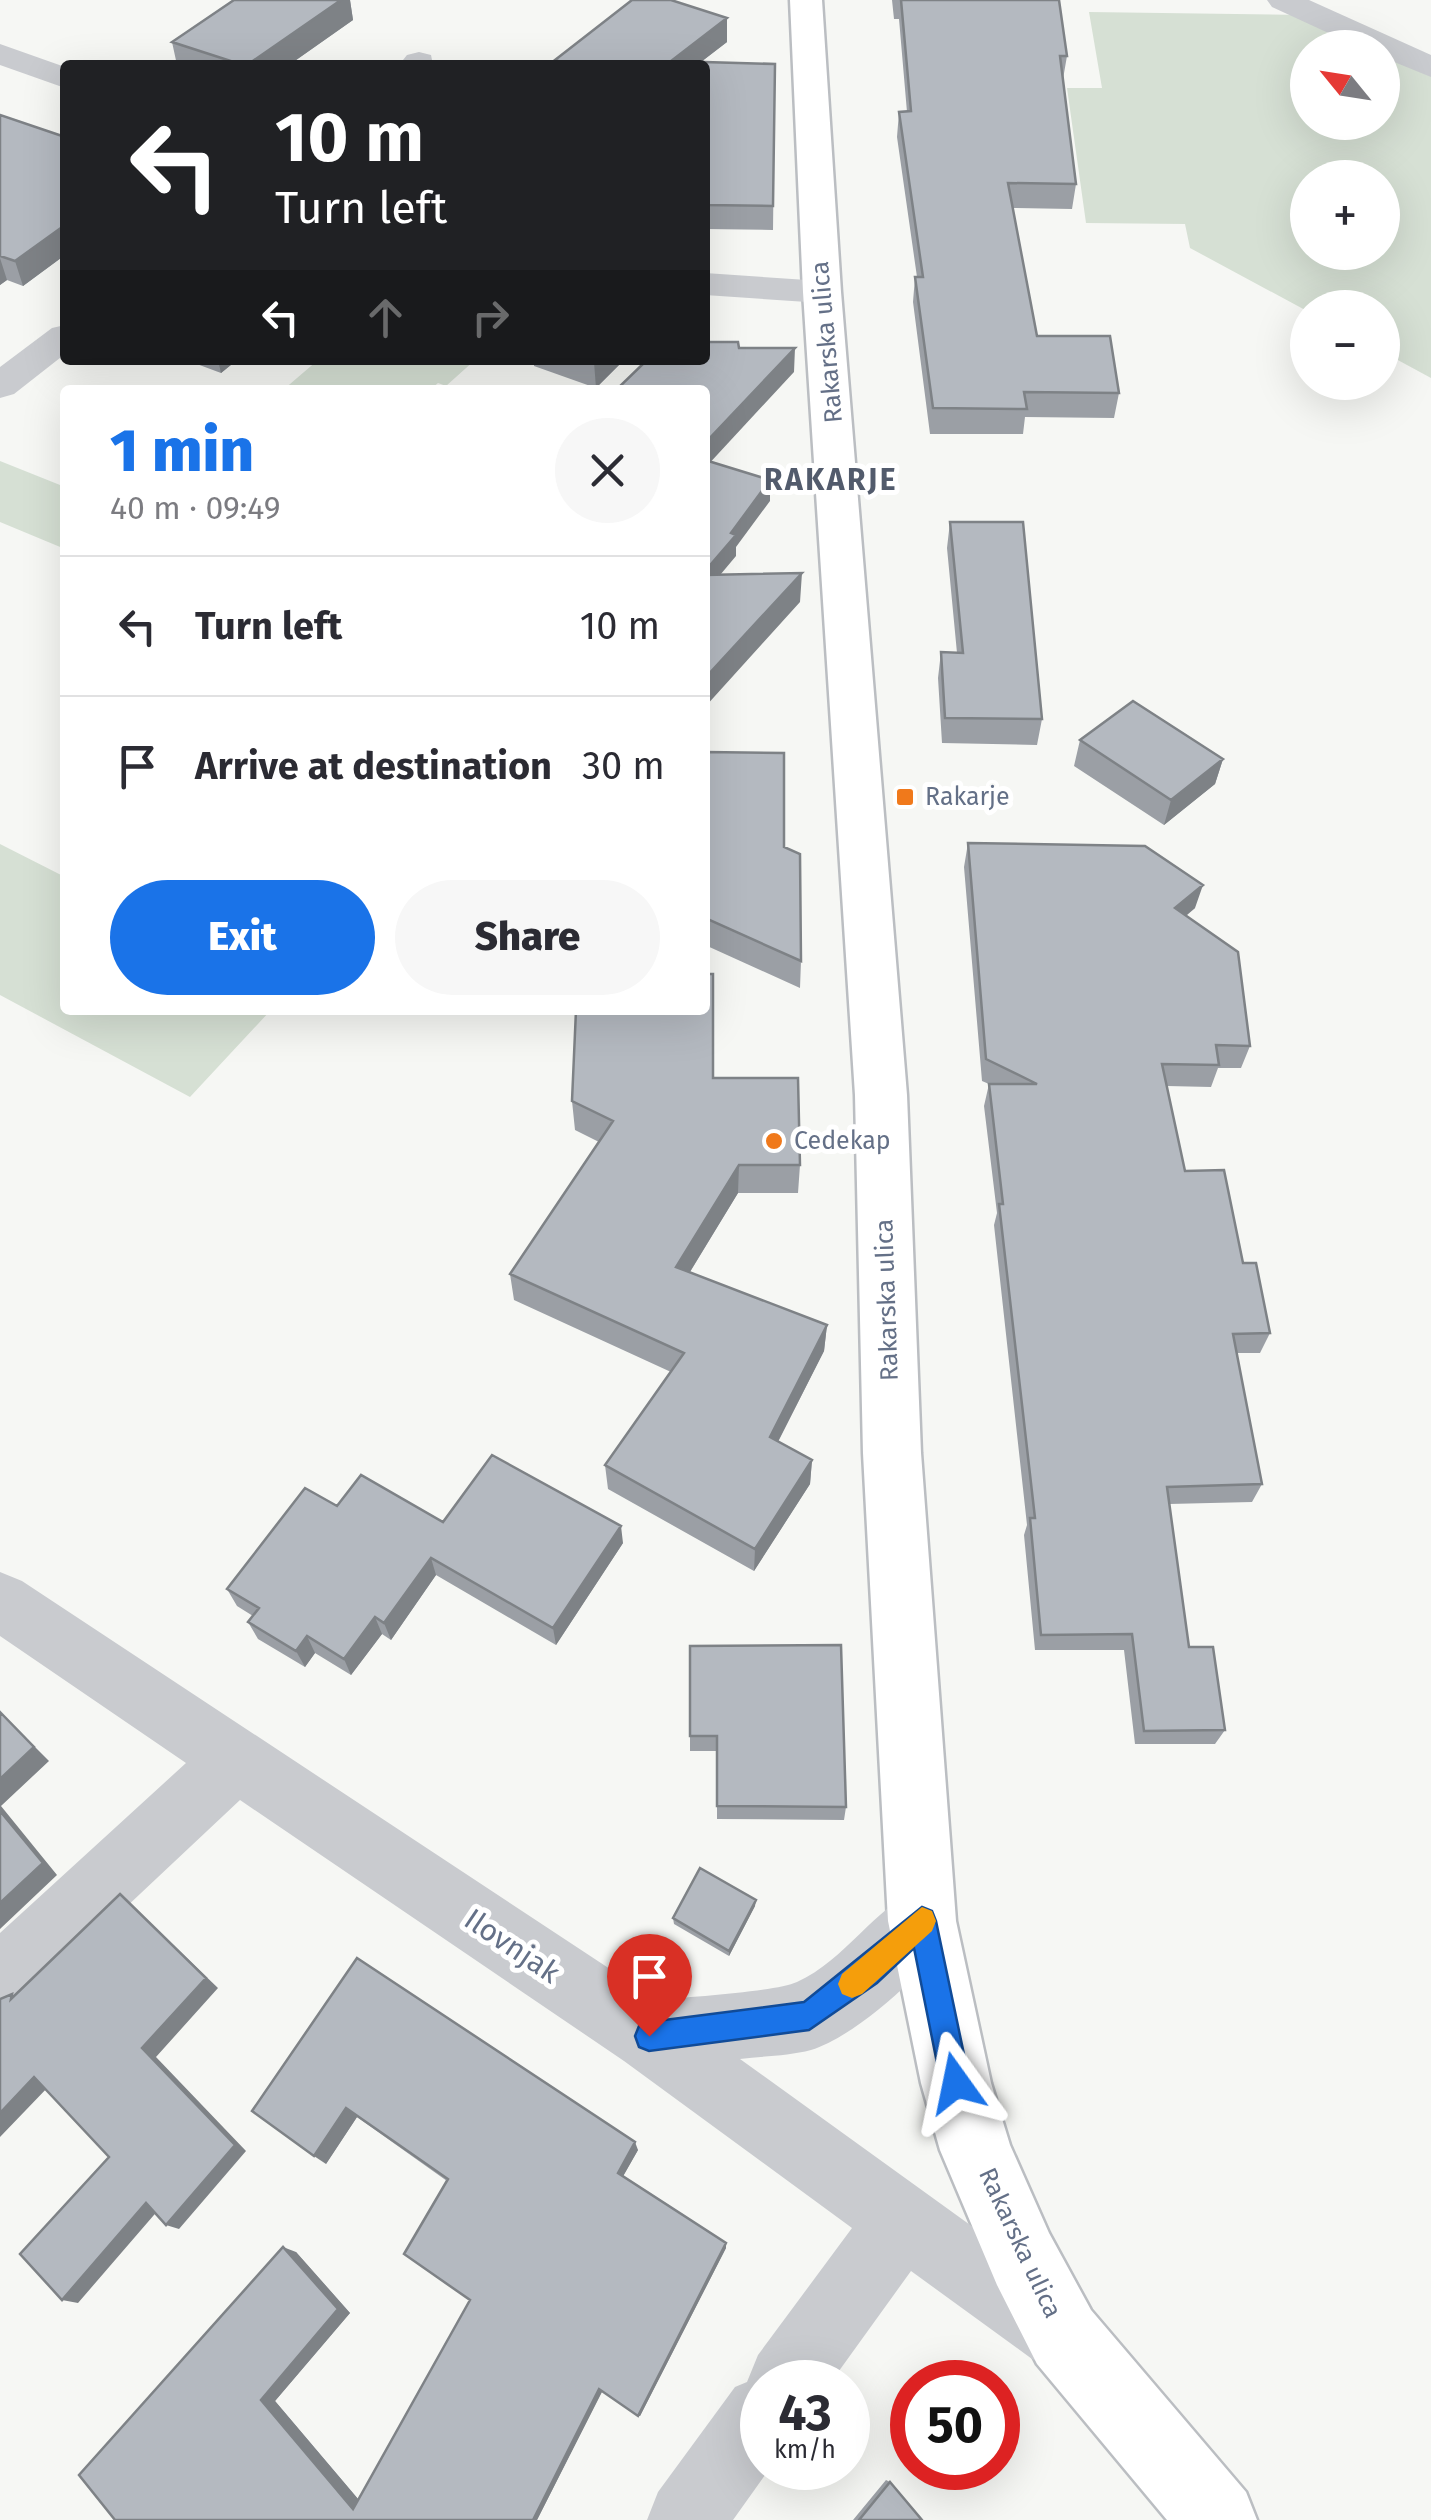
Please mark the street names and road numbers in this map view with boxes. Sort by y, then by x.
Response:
street label: Rakarska ulica [805,260,849,424]
street label: Rakarska ulica [869,1218,905,1382]
street label: Ilovnjak [457,1901,567,1991]
street label: Rakarska ulica [972,2163,1068,2323]

